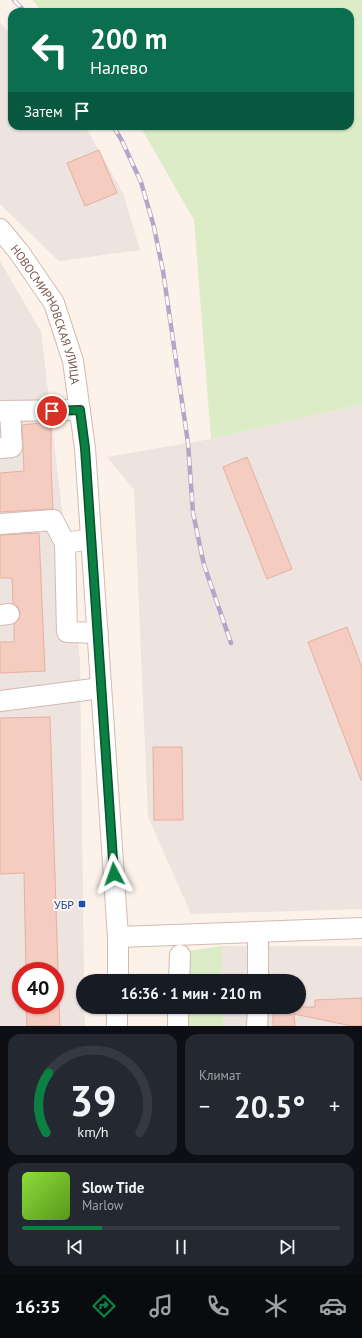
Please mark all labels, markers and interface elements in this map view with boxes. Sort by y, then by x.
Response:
text: 200 m [90,20,167,57]
icon: left [24,24,76,76]
text: Налево [90,56,148,79]
icon: arrive [71,100,93,122]
text: Затем [24,102,63,121]
street label: НОВОСМИРНОВСКАЯ УЛИЦА [8,241,84,385]
pin [35,394,69,428]
icon: arrive [41,400,63,422]
position arrow [93,853,135,895]
place label: УБР [54,897,74,912]
marker: УБР [77,899,87,909]
speed limit sign: 40 [12,962,64,1014]
text: 16:36 · 1 мин · 210 m [121,984,261,1003]
text: Климат [199,1067,241,1084]
text: 39 [69,1073,116,1126]
text: 20.5° [234,1087,305,1126]
text: − [199,1092,210,1120]
text: + [329,1092,340,1120]
text: km/h [77,1121,108,1140]
text: Slow Tide [82,1178,144,1197]
text: Marlow [82,1197,123,1214]
icon: previous [64,1236,86,1258]
icon: pause [170,1236,192,1258]
icon: next [276,1236,298,1258]
icon: directions [90,1292,118,1320]
icon: music [147,1292,175,1320]
icon: phone [204,1292,232,1320]
icon: climate [262,1292,290,1320]
icon: car [319,1292,347,1320]
text: 16:35 [15,1295,60,1318]

